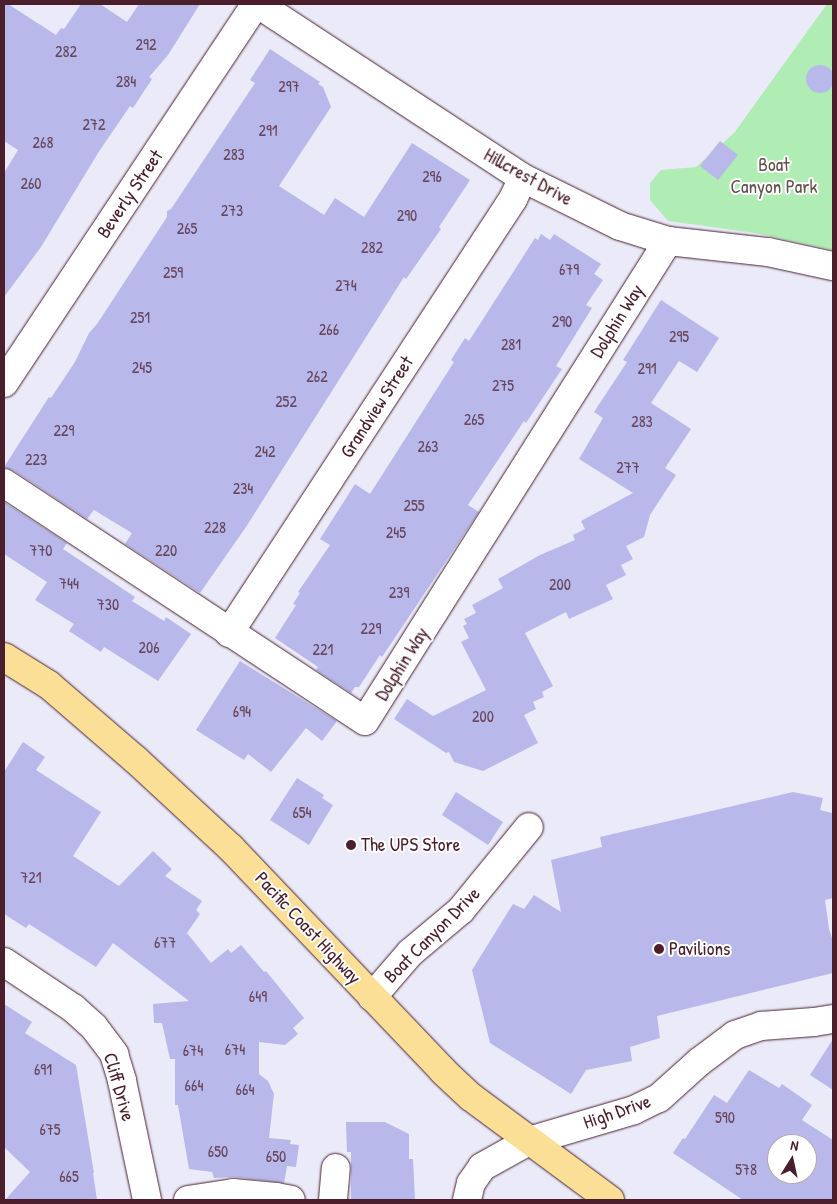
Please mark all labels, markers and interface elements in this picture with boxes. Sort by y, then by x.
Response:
house number: 292 [136,34,156,54]
house number: 282 [55,41,77,61]
house number: 284 [116,71,136,91]
house number: 297 [278,76,300,96]
house number: 272 [83,114,105,134]
house number: 291 [258,120,278,140]
house number: 268 [33,132,53,152]
street label: Hillcrest Drive [480,143,576,211]
house number: 283 [223,144,245,164]
street label: Beverly Street [92,146,168,242]
park label: Boat Canyon Park [731,154,817,198]
house number: 296 [422,166,442,186]
house number: 260 [20,173,42,193]
house number: 273 [221,200,243,220]
house number: 290 [397,205,417,225]
house number: 265 [177,218,197,238]
house number: 282 [361,237,383,257]
house number: 679 [559,259,579,279]
house number: 259 [163,262,183,282]
house number: 274 [335,275,357,295]
street label: Dolphin Way [586,280,648,362]
house number: 251 [130,307,150,327]
house number: 290 [552,311,572,331]
house number: 266 [319,319,339,339]
house number: 295 [669,326,689,346]
house number: 281 [501,334,521,354]
street label: Grandview Street [336,352,418,462]
house number: 245 [132,357,152,377]
house number: 291 [637,358,657,378]
house number: 262 [306,366,328,386]
house number: 275 [492,375,514,395]
house number: 252 [275,391,297,411]
house number: 265 [464,409,484,429]
house number: 283 [631,411,653,431]
house number: 229 [54,420,74,440]
house number: 263 [417,436,439,456]
house number: 242 [255,441,275,461]
house number: 223 [25,449,47,469]
house number: 277 [616,457,640,477]
house number: 234 [233,478,253,498]
house number: 255 [403,495,425,515]
house number: 228 [204,517,226,537]
house number: 245 [386,522,406,542]
house number: 770 [29,540,53,560]
house number: 220 [155,540,177,560]
house number: 744 [59,573,79,593]
house number: 200 [549,574,571,594]
house number: 239 [389,582,409,602]
house number: 730 [97,594,119,614]
house number: 229 [361,618,381,638]
street label: Dolphin Way [371,623,433,705]
house number: 206 [138,637,160,657]
house number: 221 [313,639,333,659]
house number: 694 [233,701,251,721]
house number: 200 [472,706,494,726]
house number: 654 [292,802,312,822]
place label: The UPS Store [361,834,460,856]
marker: The UPS Store [345,839,357,851]
house number: 721 [20,867,42,887]
street label: Pacific Coast Highway [250,867,366,989]
street label: Boat Canyon Drive [379,882,485,988]
house number: 677 [154,932,176,952]
place label: Pavilions [669,938,730,960]
marker: Pavilions [653,943,665,955]
house number: 649 [249,986,267,1006]
house number: 674 [225,1039,245,1059]
house number: 674 [183,1040,203,1060]
street label: Cliff Drive [98,1050,140,1124]
house number: 691 [34,1059,52,1079]
house number: 664 [185,1075,203,1095]
house number: 664 [236,1079,254,1099]
street label: High Drive [580,1090,654,1134]
house number: 590 [715,1107,735,1127]
house number: 675 [39,1119,61,1139]
north arrow [767,1134,817,1184]
text: N [789,1135,800,1155]
house number: 650 [208,1141,228,1161]
house number: 650 [266,1146,286,1166]
house number: 578 [735,1159,757,1179]
house number: 665 [59,1166,79,1186]

